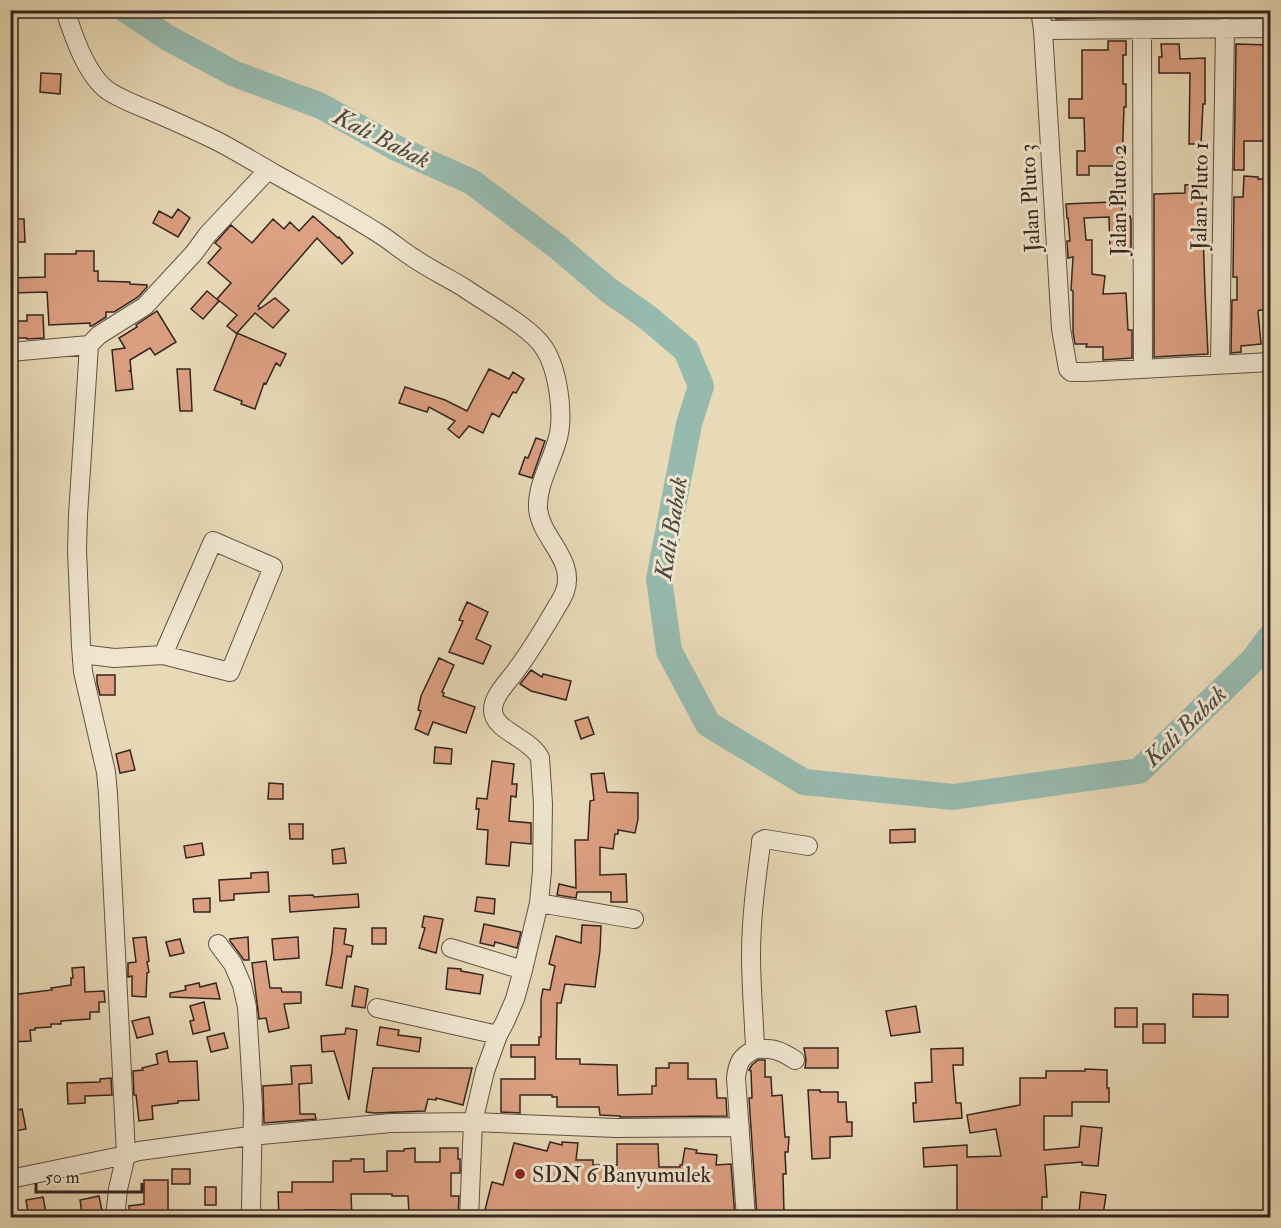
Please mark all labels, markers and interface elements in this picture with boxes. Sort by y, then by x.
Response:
water label: Kali Babak [328,101,435,176]
street label: Jalan Pluto 1 [1185,142,1215,251]
street label: Jalan Pluto 3 [1013,143,1047,254]
street label: Jalan Pluto 2 [1105,144,1133,257]
water label: Kali Babak [648,474,695,583]
water label: Kali Babak [1137,679,1234,774]
scale bar [36,1156,142,1194]
place label: SDN 6 Banyumulek [532,1161,711,1189]
text: 50 m [45,1166,80,1189]
marker: SDN 6 Banyumulek [513,1167,527,1181]

